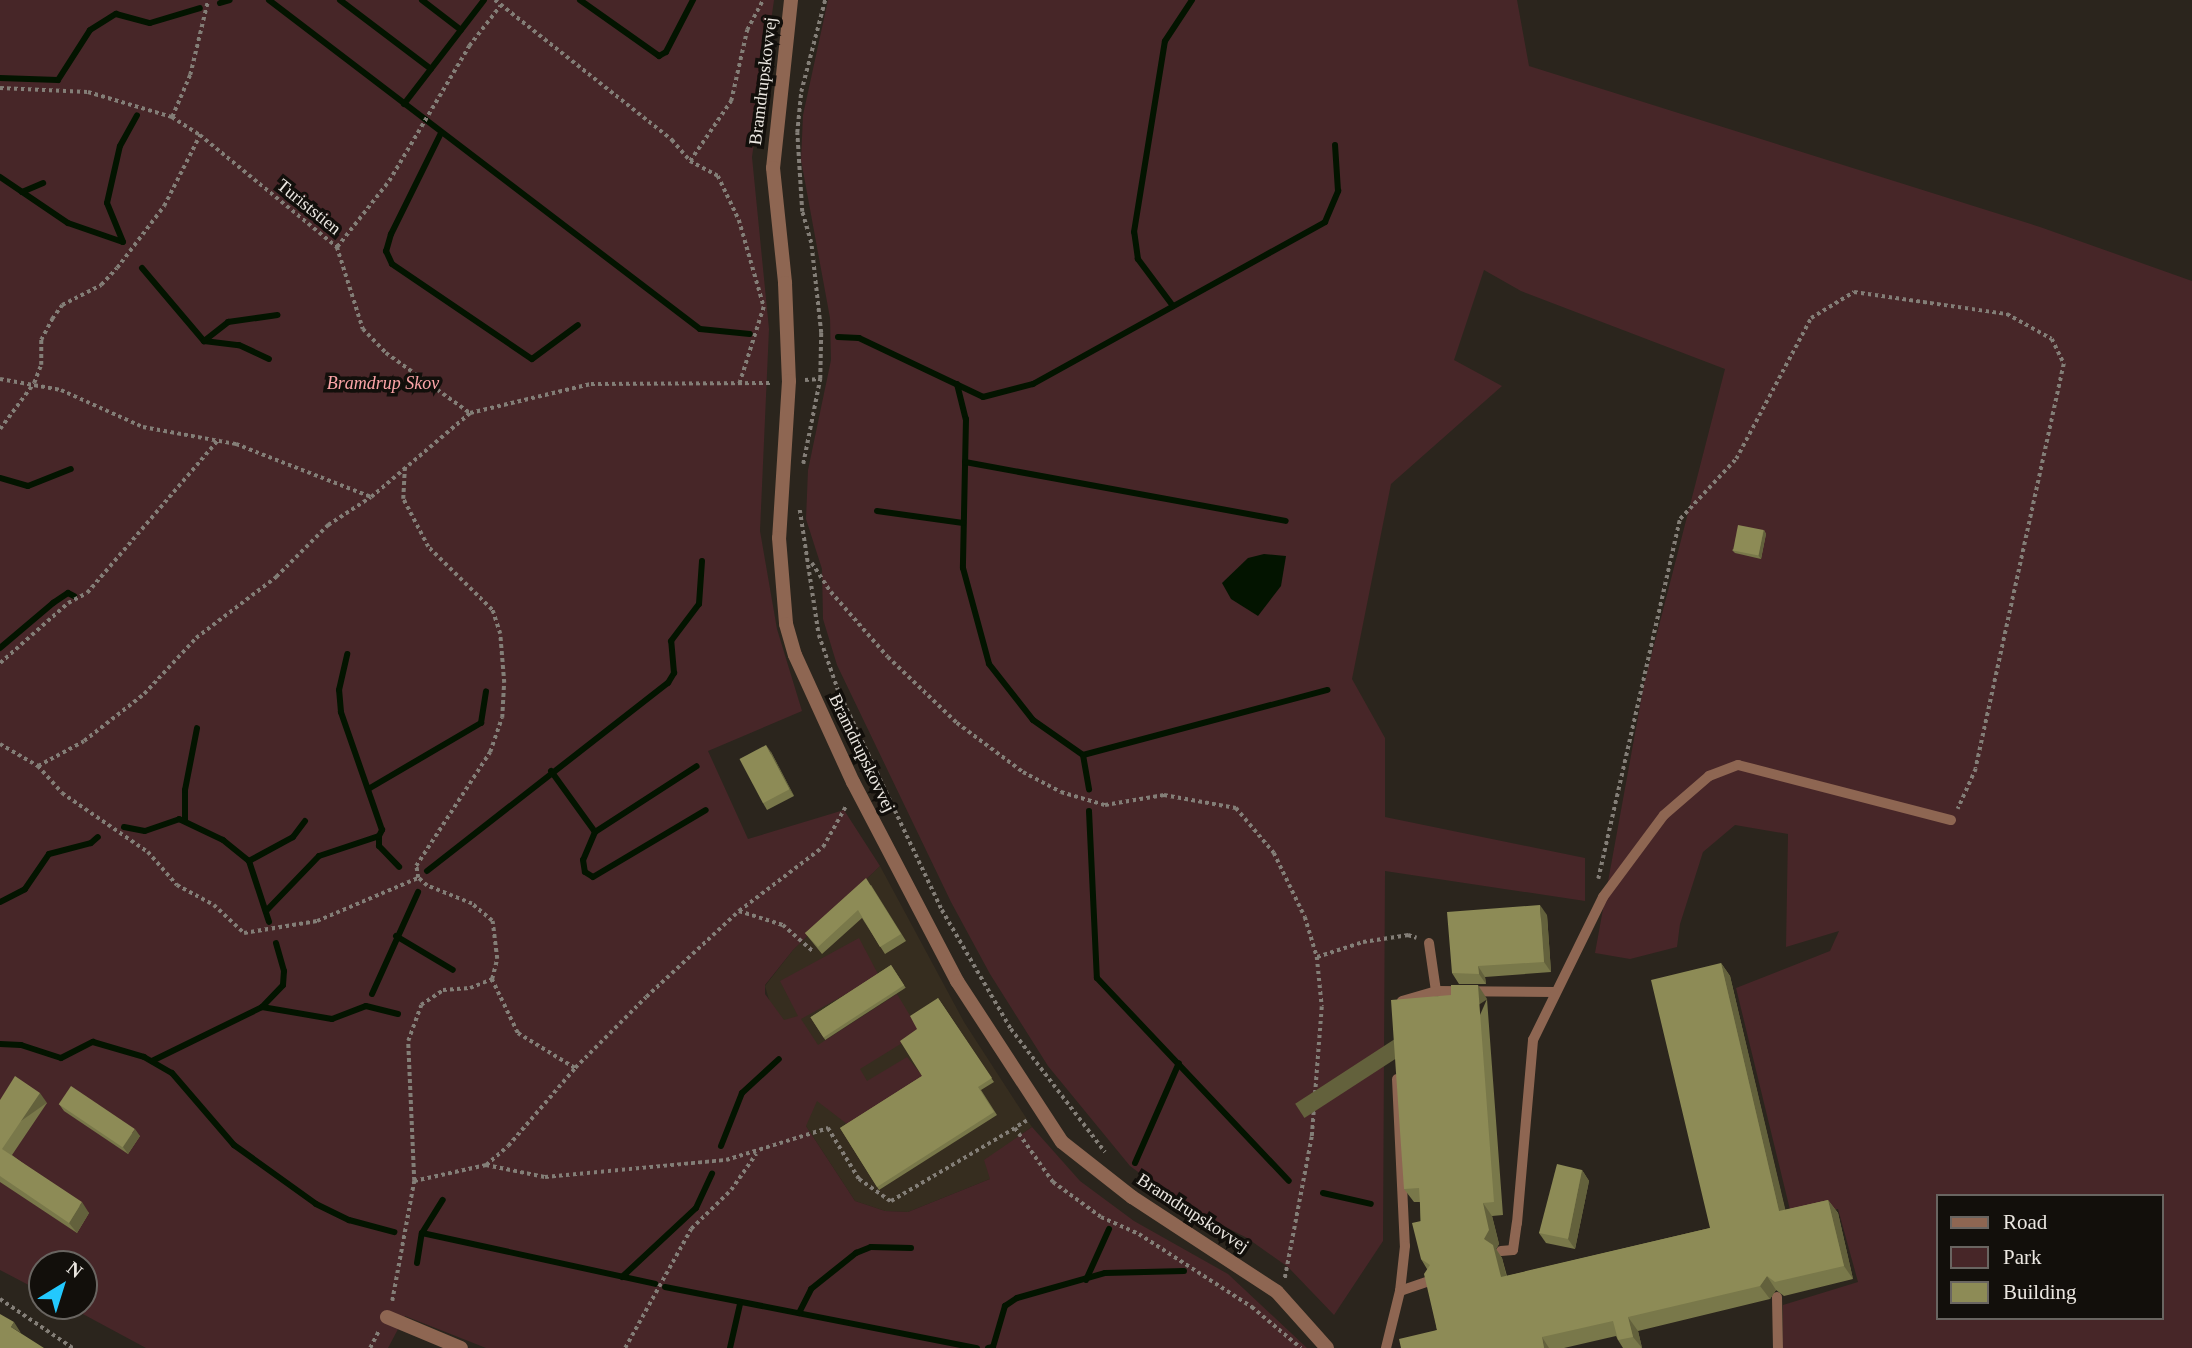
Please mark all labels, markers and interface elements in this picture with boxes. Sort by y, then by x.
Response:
street label: Bramdrupskovvej [744,16,782,146]
street label: Turiststien [273,175,345,239]
park label: Bramdrup Skov [327,372,439,394]
street label: Bramdrupskovvej [824,690,900,816]
street label: Bramdrupskovvej [1133,1169,1253,1257]
legend [1937,1194,2164,1320]
text: Road [2003,1210,2047,1234]
text: Park [2003,1245,2042,1269]
north arrow [28,1250,98,1320]
text: N [63,1257,87,1282]
text: Building [2003,1280,2077,1304]

